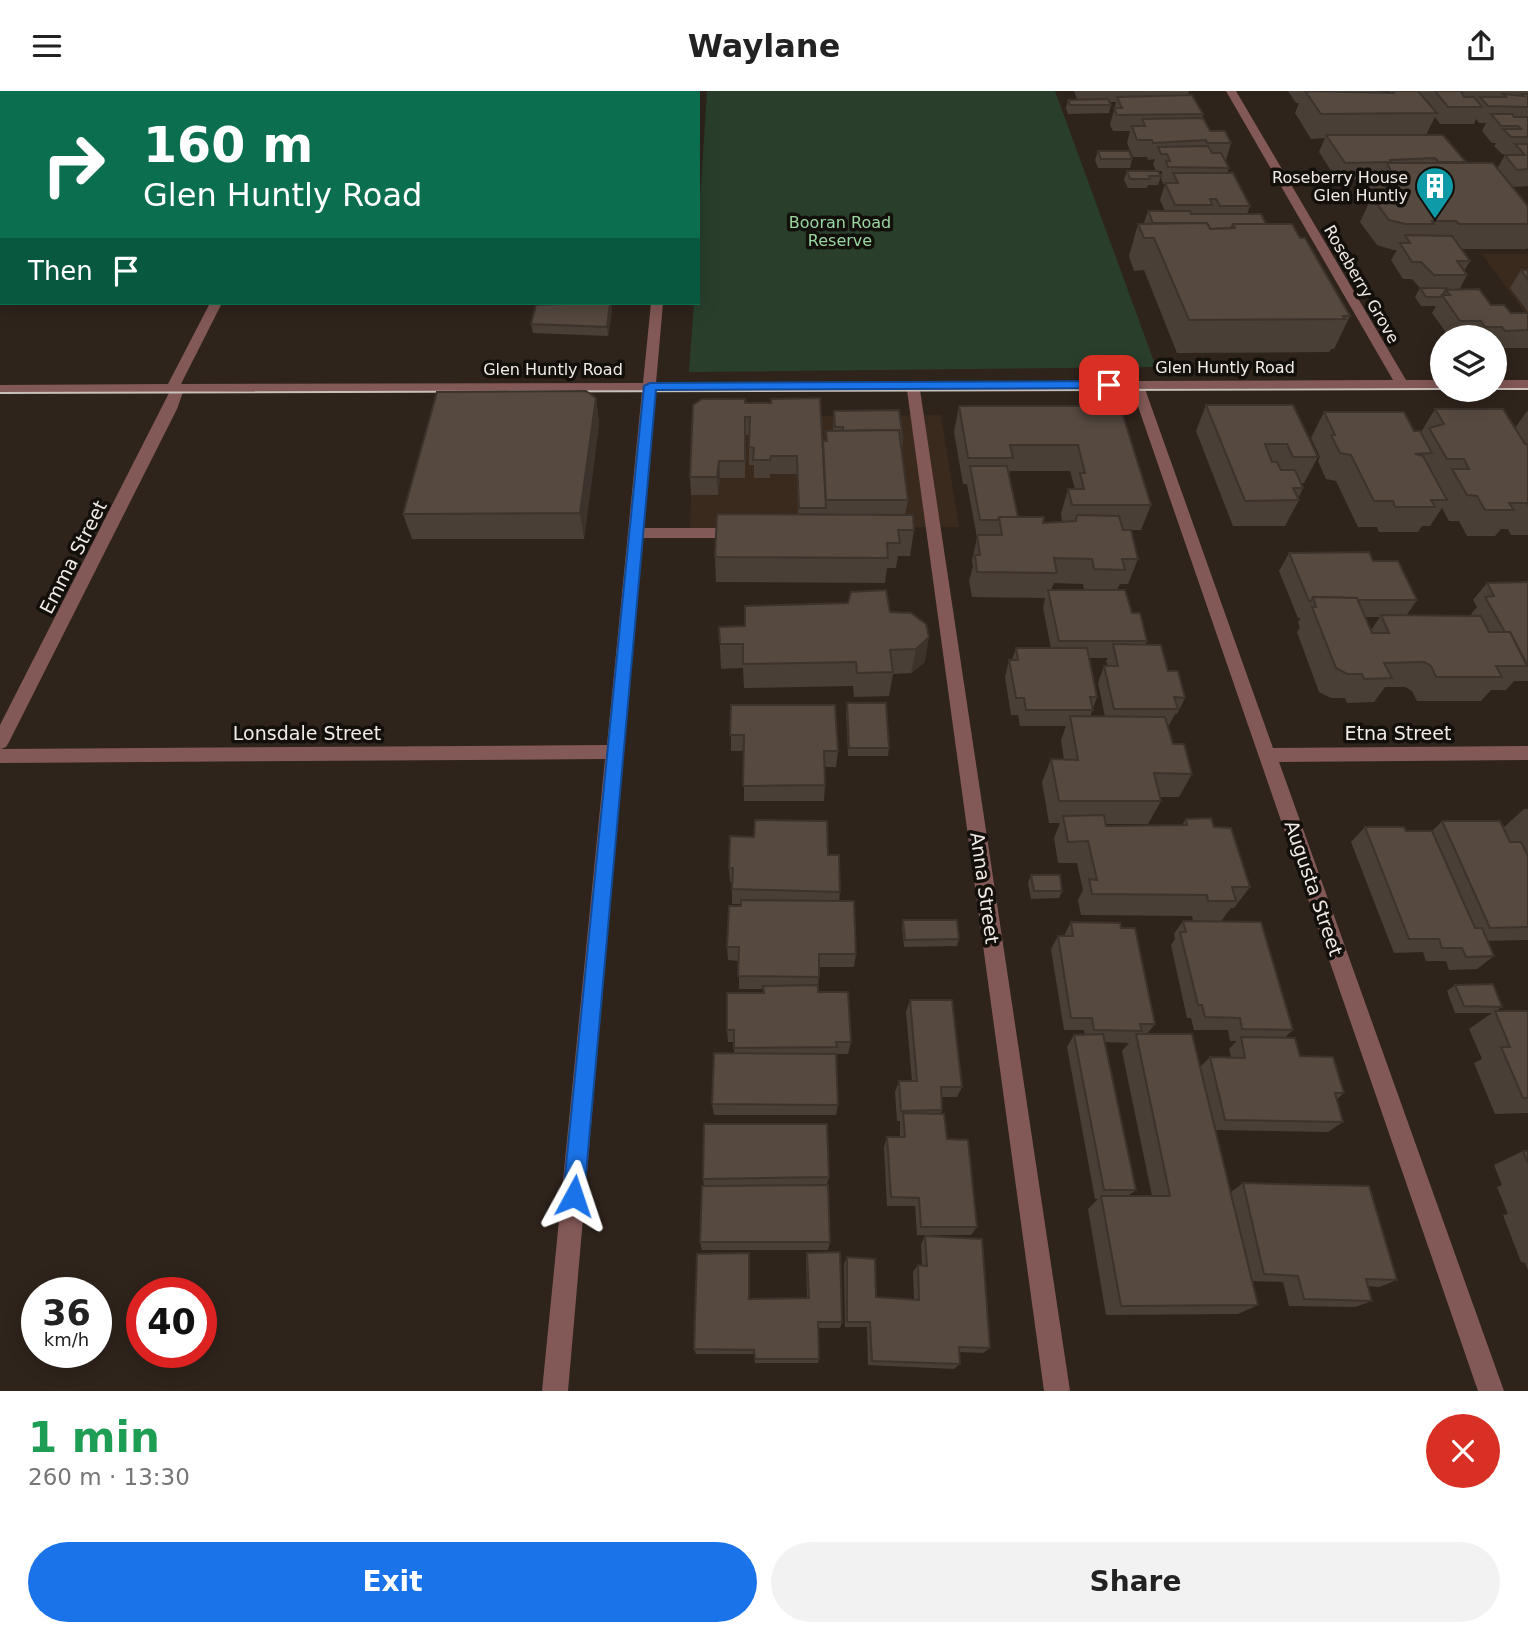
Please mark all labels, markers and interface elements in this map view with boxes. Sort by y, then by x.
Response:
icon: menu [28,27,66,65]
text: Waylane [688,27,840,65]
icon: share [1462,27,1500,65]
text: 160 m [143,117,313,174]
icon: right [28,119,119,210]
building icon: Roseberry House Glen Huntly [1414,165,1456,220]
place label: Roseberry House Glen Huntly [1272,168,1408,205]
text: Glen Huntly Road [143,176,422,214]
park label: Booran Road Reserve [789,213,891,250]
street label: Roseberry Grove [1320,222,1403,347]
icon: arrive [107,252,145,290]
text: Then [28,256,93,286]
map controls [1430,325,1507,402]
button: layers [1430,325,1507,402]
pin [1079,355,1139,415]
street label: Glen Huntly Road [1155,358,1295,377]
street label: Glen Huntly Road [483,360,623,379]
icon: arrive [1090,366,1128,404]
street label: Emma Street [35,497,111,617]
street label: Lonsdale Street [233,722,381,744]
street label: Etna Street [1345,722,1451,744]
street label: Augusta Street [1280,817,1348,959]
street label: Anna Street [966,831,1004,945]
position arrow [537,1159,611,1233]
speed limit sign: 40 [126,1277,217,1368]
text: 36 [42,1293,91,1333]
text: km/h [44,1329,89,1350]
text: 1 min [28,1413,160,1462]
button: close [1426,1414,1500,1488]
text: 260 m · 13:30 [28,1464,190,1490]
button: Exit [28,1542,757,1622]
button: Share [771,1542,1500,1622]

